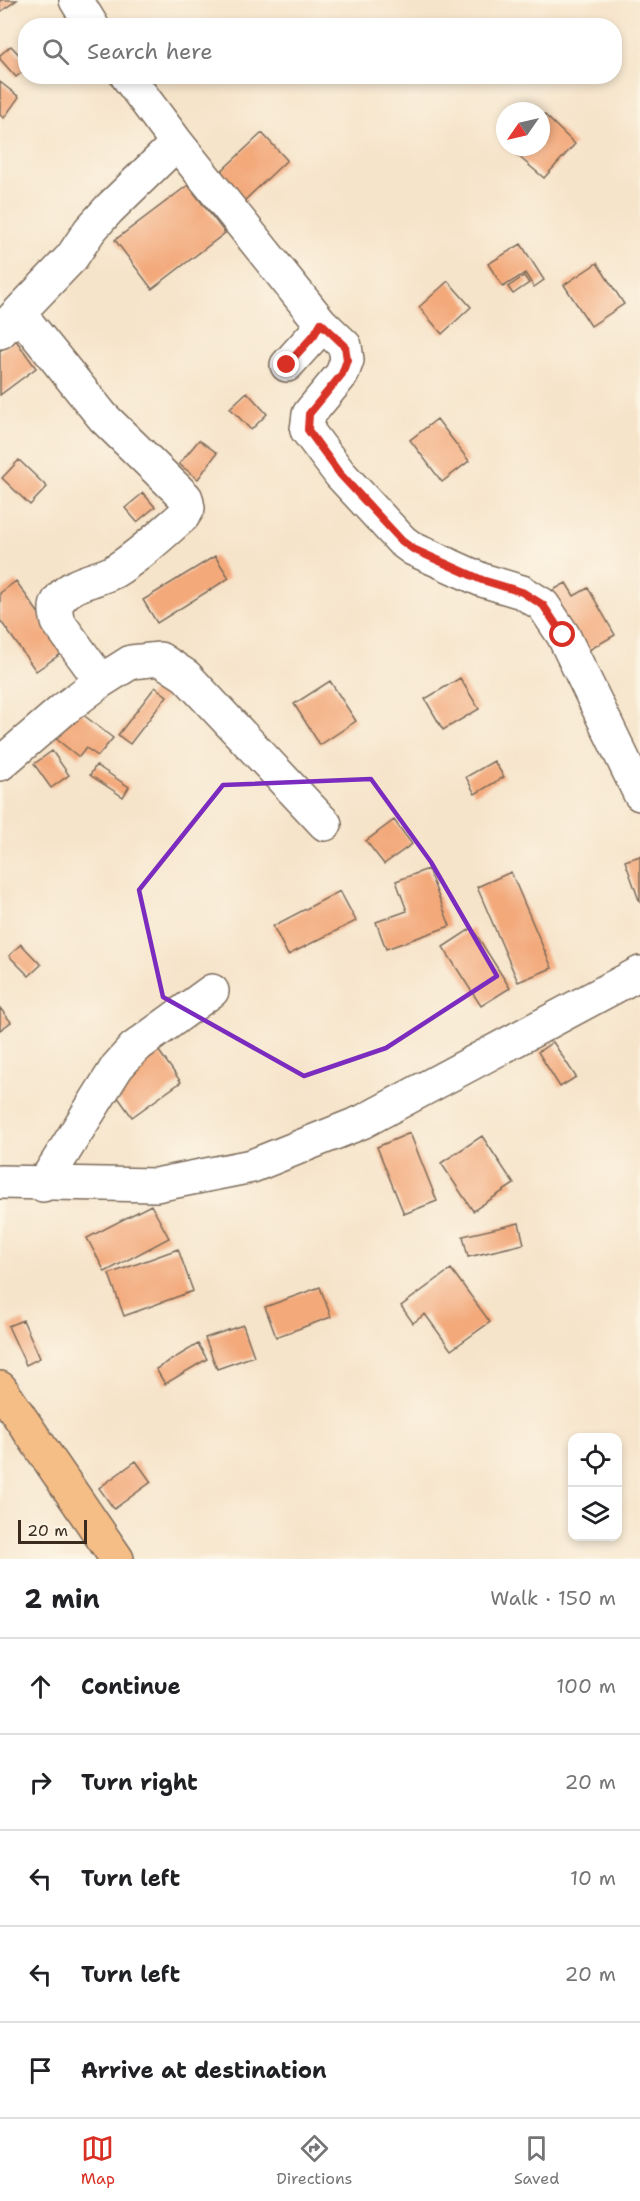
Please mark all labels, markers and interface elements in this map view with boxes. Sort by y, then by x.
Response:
search box [18,18,622,84]
icon: search [39,35,72,68]
text: Search here [87,37,213,66]
north arrow [496,102,550,156]
route end [273,351,299,377]
route start [549,621,575,647]
map controls [568,1433,622,1541]
button: locate [568,1433,622,1487]
button: layers [568,1487,622,1541]
scale bar [18,1517,87,1544]
text: 20 m [27,1520,68,1541]
text: 2 min [24,1581,100,1616]
text: Walk · 150 m [490,1585,616,1611]
icon: ahead [24,1670,57,1703]
text: Continue [81,1672,181,1701]
text: 100 m [556,1673,616,1699]
icon: right [24,1766,57,1799]
text: Turn right [81,1768,198,1797]
text: 20 m [565,1769,616,1795]
icon: left [24,1862,57,1895]
text: Turn left [81,1864,180,1893]
text: 10 m [570,1865,616,1891]
icon: left [24,1958,57,1991]
text: Turn left [81,1960,180,1989]
text: 20 m [565,1961,616,1987]
icon: arrive [24,2054,57,2087]
text: Arrive at destination [81,2056,327,2085]
tab: Map [81,2132,115,2189]
tab: Directions [276,2132,353,2189]
tab: Saved [514,2132,559,2189]

